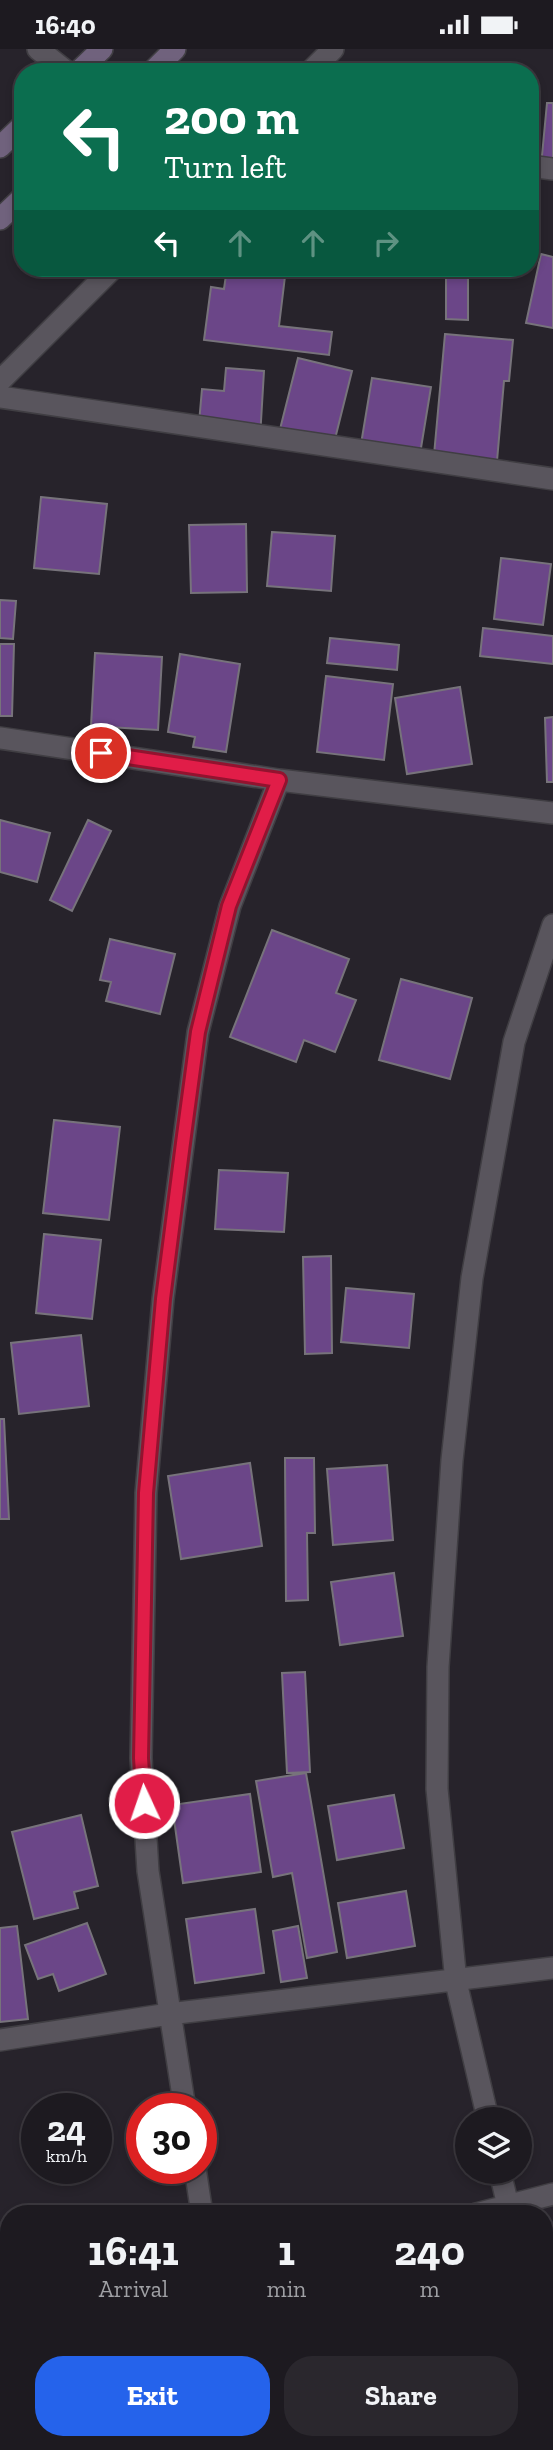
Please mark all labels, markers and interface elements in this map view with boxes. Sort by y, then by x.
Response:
text: 16:40 [35,9,96,41]
text: 200 m [164,88,299,147]
icon: left [49,91,140,182]
text: Turn left [164,148,286,186]
icon: left [148,224,186,262]
icon: ahead [221,224,259,262]
icon: ahead [294,224,332,262]
icon: right [367,224,405,262]
pin [71,723,131,783]
icon: arrive [82,734,120,772]
position arrow [107,1766,181,1840]
speed limit sign: 30 [126,2093,217,2184]
map controls [455,2107,532,2184]
button: layers [455,2107,532,2184]
text: 24 [47,2108,86,2150]
text: km/h [46,2145,87,2167]
text: 16:41 [88,2225,179,2276]
text: 1 [278,2225,295,2276]
text: 240 [394,2225,465,2276]
text: Arrival [99,2275,168,2303]
text: min [267,2275,306,2303]
text: m [420,2275,440,2303]
button: Exit [35,2356,270,2436]
button: Share [284,2356,518,2436]

